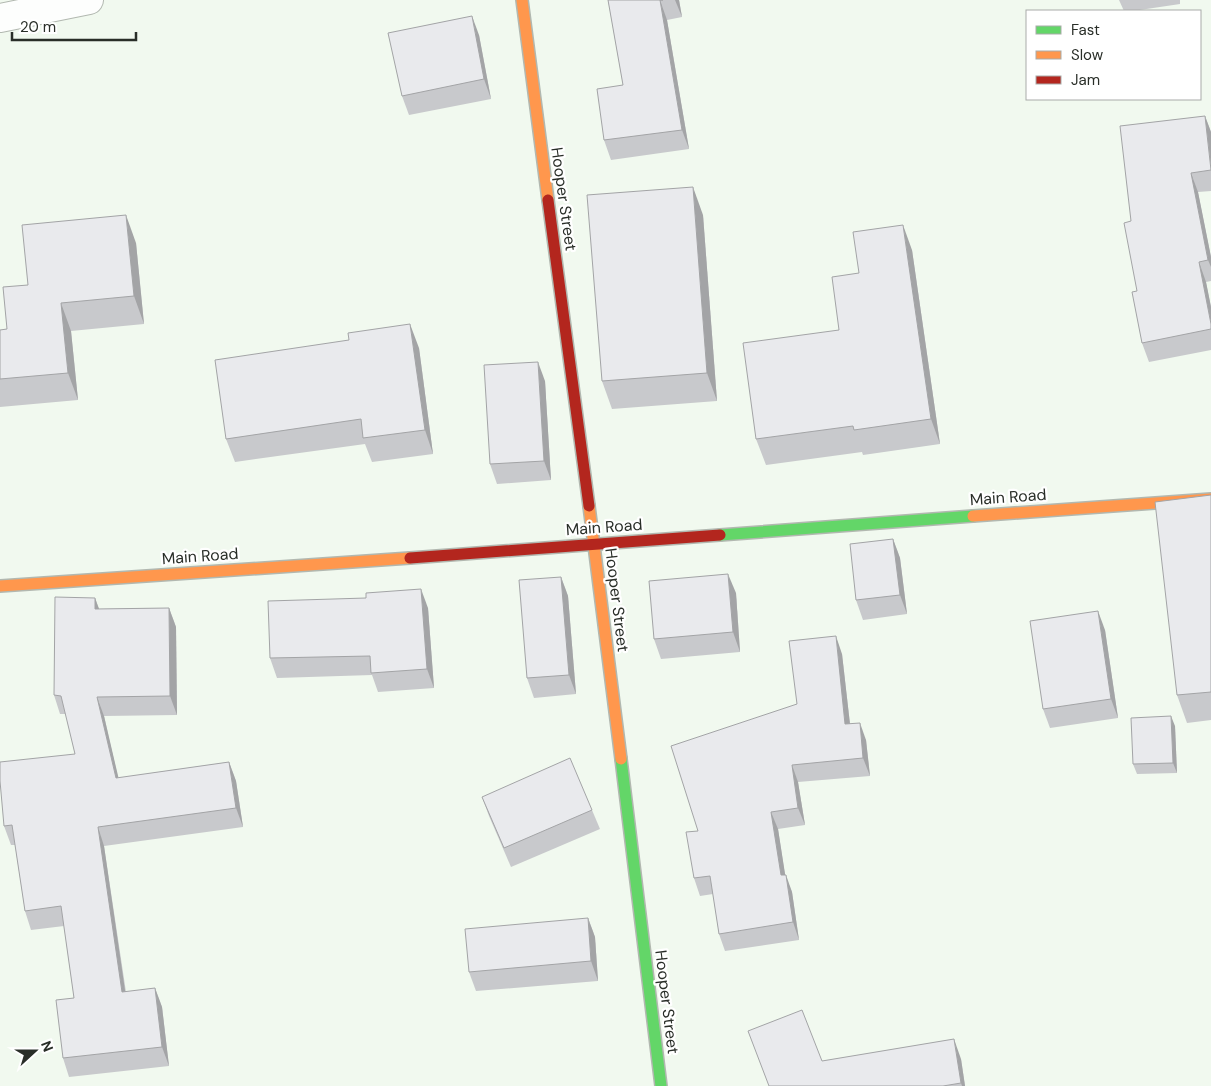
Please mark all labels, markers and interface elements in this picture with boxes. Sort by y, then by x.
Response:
scale bar [12,10,136,42]
legend [1026,10,1201,100]
text: 20 m [20,17,56,37]
text: Fast [1071,20,1100,40]
text: Slow [1071,45,1104,65]
text: Jam [1071,70,1100,90]
street label: Hooper Street [546,146,582,252]
street label: Main Road [969,484,1047,510]
street label: Main Road [565,514,643,540]
street label: Main Road [161,543,239,569]
street label: Hooper Street [600,547,634,653]
street label: Hooper Street [650,949,684,1055]
north arrow [10,1026,60,1076]
text: N [37,1038,57,1054]

